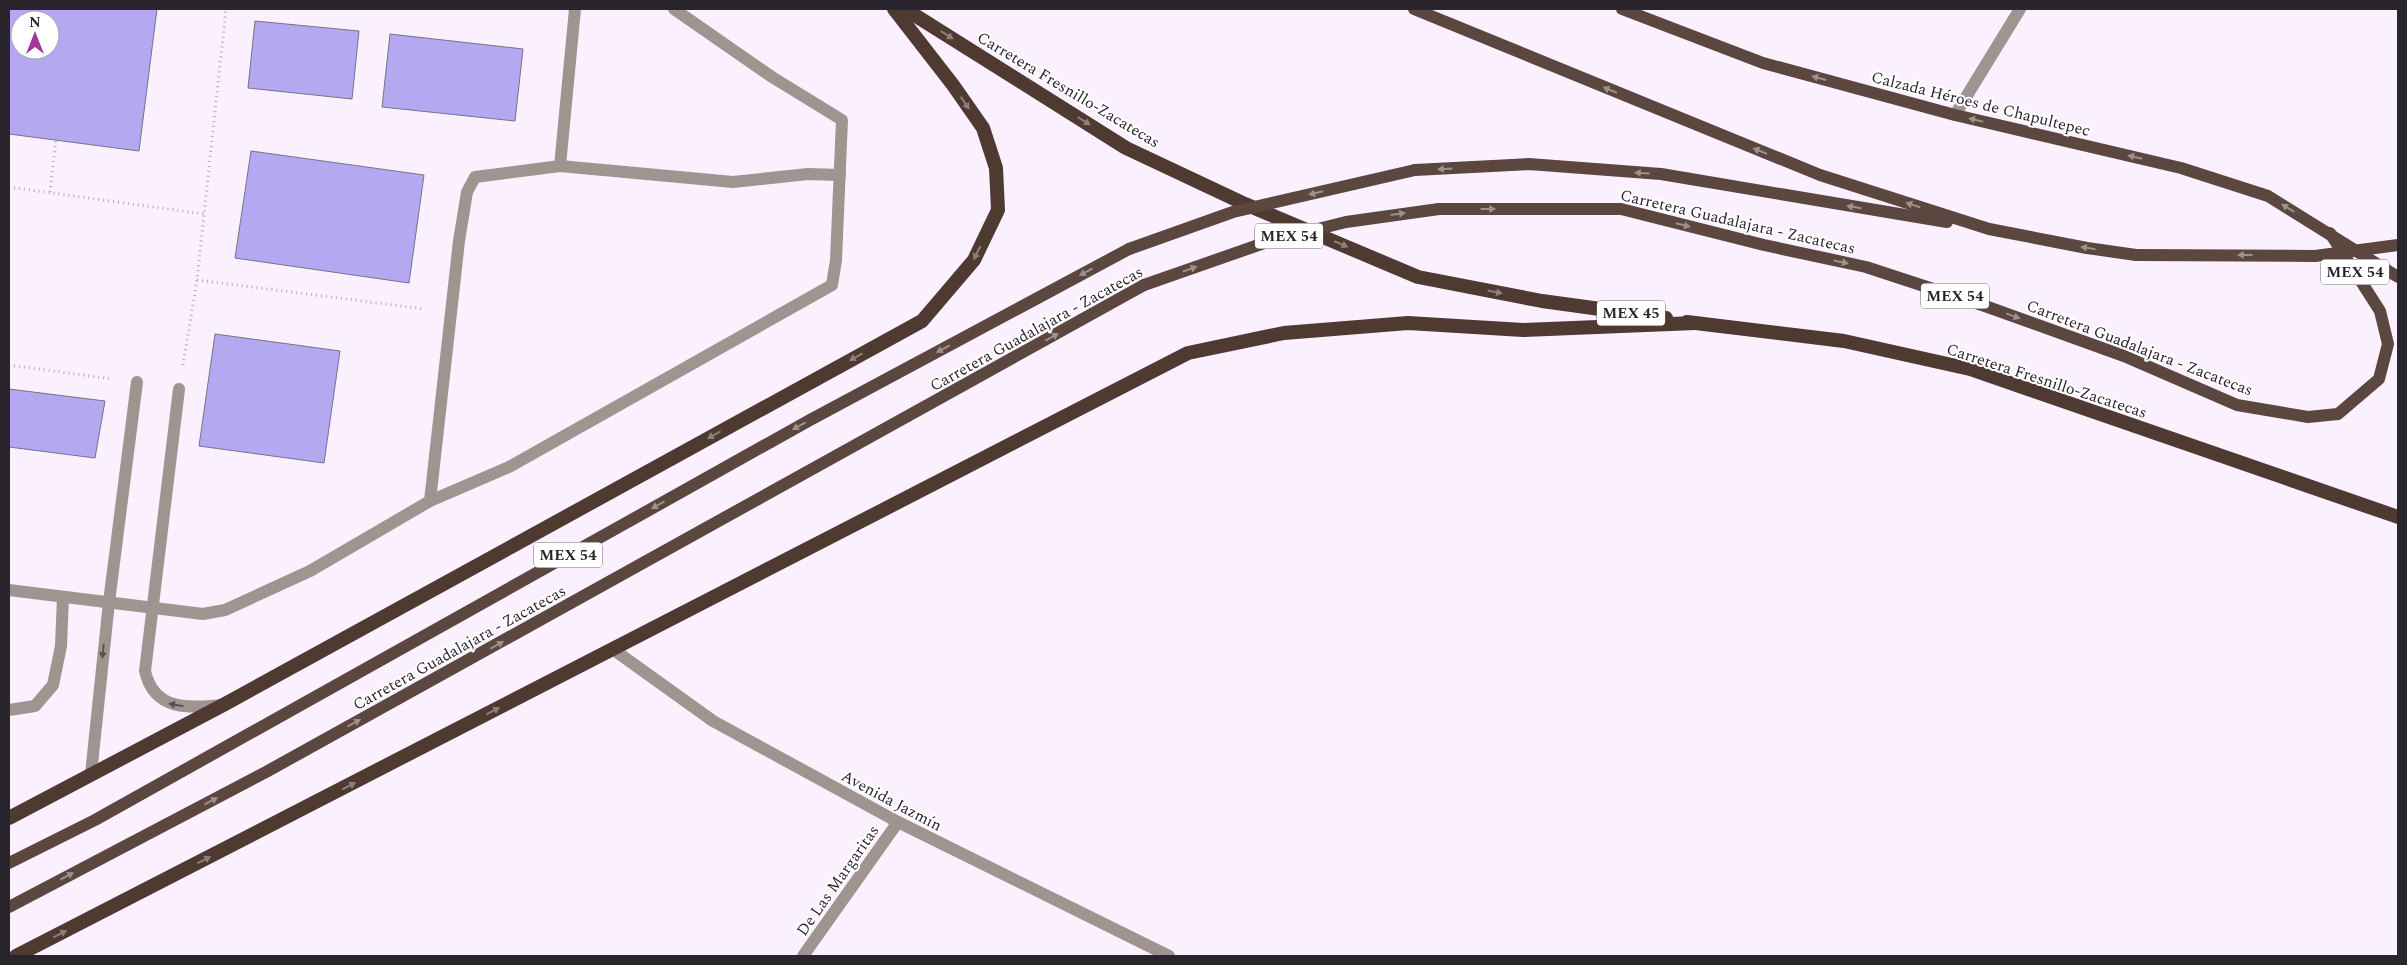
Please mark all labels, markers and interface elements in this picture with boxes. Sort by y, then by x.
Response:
north arrow [10,10,60,60]
text: N [29,12,41,33]
street label: Carretera Fresnillo-Zacatecas [972,26,1164,154]
one-way arrow [940,30,953,39]
street label: Calzada Héroes de Chapultepec [1869,65,2093,143]
one-way arrow [1812,74,1827,82]
one-way arrow [1602,86,1617,93]
one-way arrow [961,97,970,110]
one-way arrow [1969,116,1984,124]
one-way arrow [1078,117,1091,126]
one-way arrow [1752,147,1767,155]
one-way arrow [2127,153,2142,161]
one-way arrow [1437,165,1453,173]
one-way arrow [1634,169,1650,177]
street label: Carretera Guadalajara - Zacatecas [1618,183,1858,261]
one-way arrow [1309,189,1324,197]
one-way arrow [1906,200,1921,208]
one-way arrow [1846,203,1862,211]
one-way arrow [2282,204,2295,213]
one-way arrow [1480,205,1496,213]
one-way arrow [1390,210,1406,218]
one-way arrow [1676,221,1691,229]
road number: MEX 54 [1255,224,1323,248]
one-way arrow [1334,241,1348,249]
one-way arrow [2079,243,2095,251]
one-way arrow [973,246,981,261]
one-way arrow [2237,251,2253,259]
one-way arrow [1834,258,1849,266]
street label: Carretera Guadalajara - Zacatecas [925,260,1148,398]
road number: MEX 54 [2321,260,2389,284]
one-way arrow [1183,265,1198,272]
one-way arrow [1078,268,1093,276]
road number: MEX 54 [1921,284,1989,308]
one-way arrow [1488,288,1504,296]
street label: Carretera Guadalajara - Zacatecas [2023,294,2256,402]
road number: MEX 45 [1597,300,1665,326]
one-way arrow [2006,312,2021,320]
one-way arrow [1046,333,1059,342]
street label: Carretera Fresnillo-Zacatecas [1943,337,2150,425]
one-way arrow [935,345,950,353]
one-way arrow [849,353,864,361]
one-way arrow [792,422,807,430]
one-way arrow [707,431,720,440]
one-way arrow [651,501,664,510]
road number: MEX 54 [534,542,602,568]
street label: Carretera Guadalajara - Zacatecas [348,579,571,717]
one-way arrow [489,641,504,649]
one-way arrow [99,643,107,659]
one-way arrow [168,701,184,709]
one-way arrow [486,707,501,715]
one-way arrow [348,719,361,728]
street label: Avenida Jazmín [837,764,946,838]
one-way arrow [342,782,356,790]
one-way arrow [204,797,219,805]
street label: De Las Margaritas [791,820,885,941]
one-way arrow [197,856,212,864]
one-way arrow [60,872,75,880]
one-way arrow [53,930,67,938]

